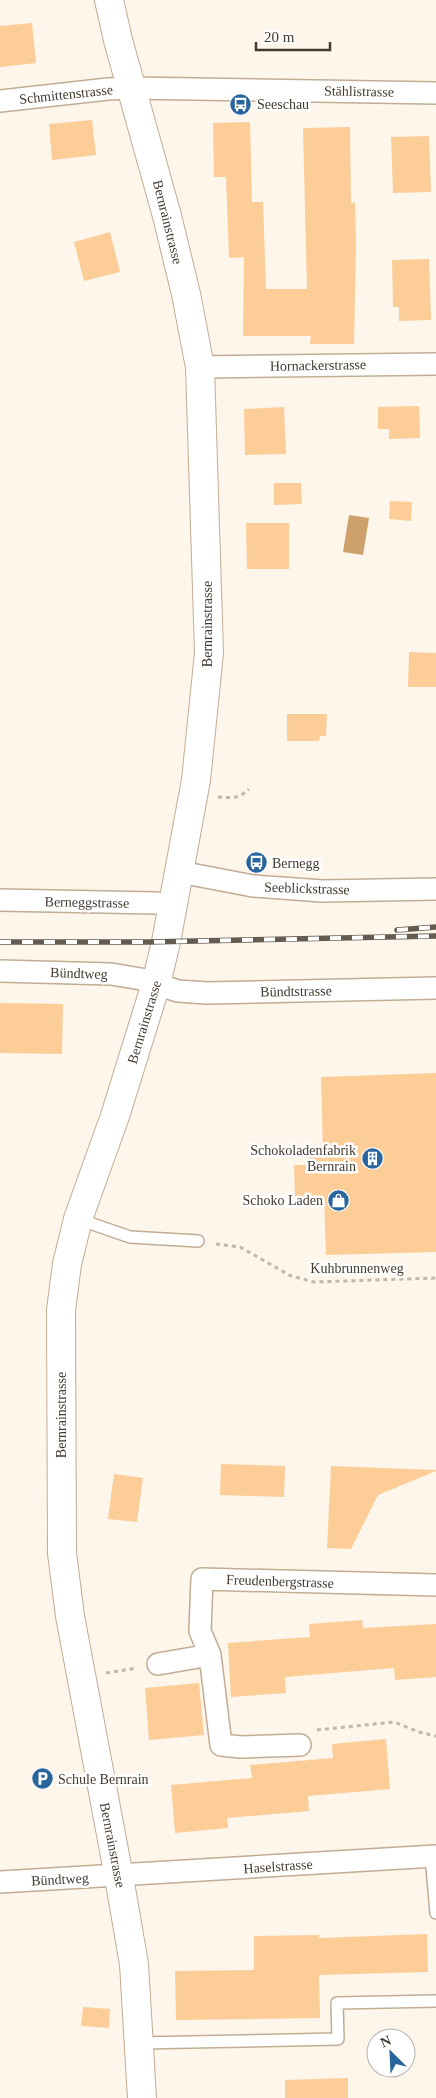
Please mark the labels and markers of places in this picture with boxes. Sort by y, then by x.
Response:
bus stop icon: Seeschau [229,92,253,116]
place label: Seeschau [257,97,309,112]
bus stop icon: Bernegg [244,851,268,875]
place label: Bernegg [272,856,319,871]
place label: Schokoladenfabrik Bernrain [250,1143,356,1174]
building icon: Schokoladenfabrik Bernrain [360,1146,384,1170]
shop icon: Schoko Laden [327,1188,351,1212]
place label: Schoko Laden [243,1193,323,1208]
parking icon: Schule Bernrain [30,1767,54,1791]
place label: Schule Bernrain [58,1772,149,1787]

